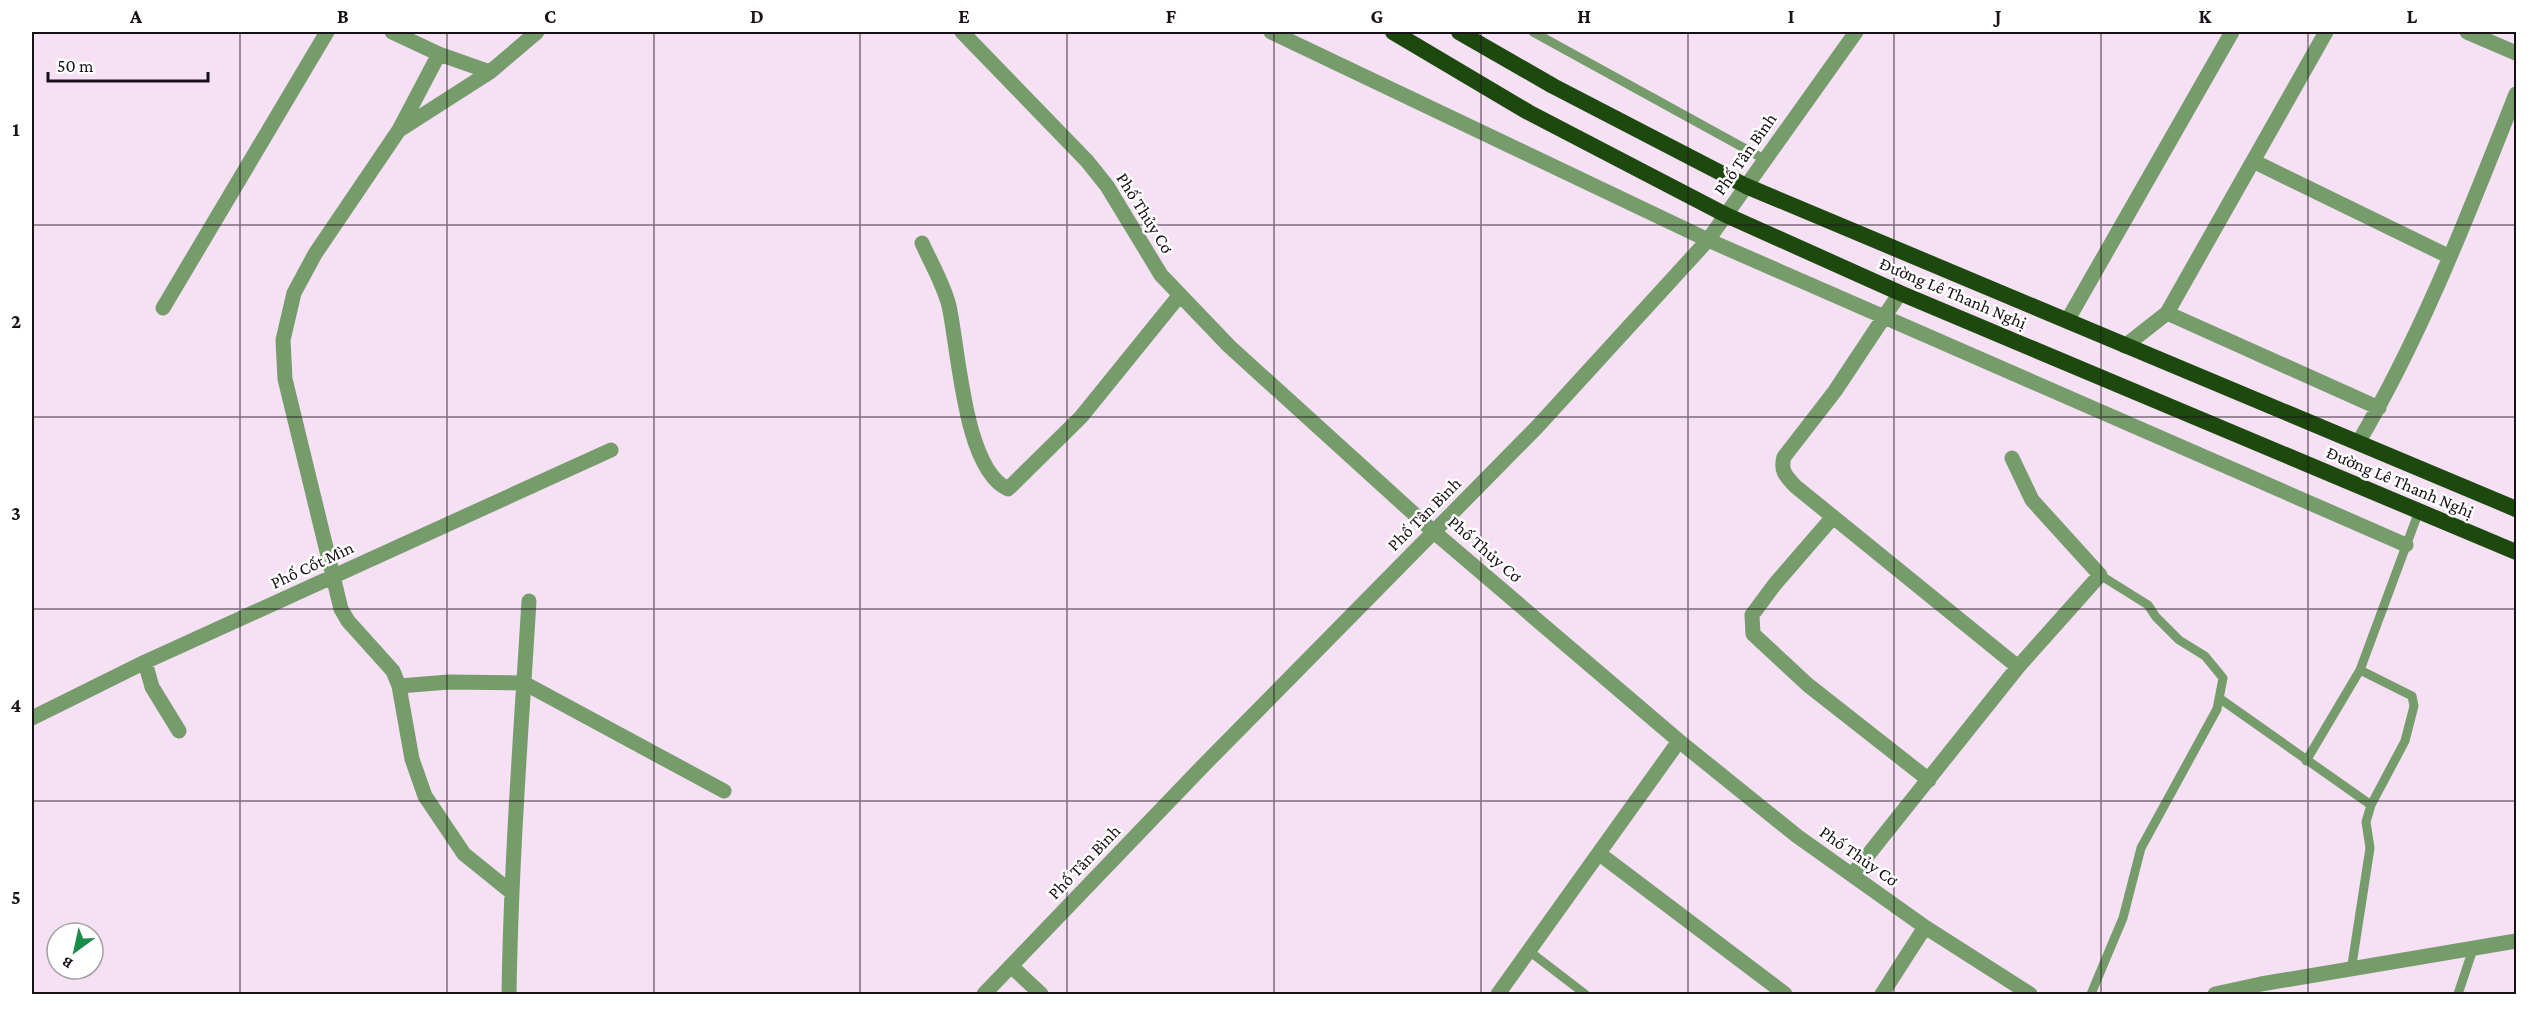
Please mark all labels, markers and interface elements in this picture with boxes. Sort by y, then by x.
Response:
text: A [129,5,143,27]
text: B [337,5,349,27]
text: C [544,5,556,27]
text: D [750,5,764,27]
text: E [958,5,970,27]
text: F [1166,5,1177,27]
text: G [1371,5,1384,27]
text: H [1577,5,1591,27]
text: I [1788,5,1795,27]
text: J [1993,5,2002,27]
text: K [2199,5,2213,27]
text: L [2407,5,2418,27]
scale bar [48,45,208,83]
text: 50 m [57,56,94,76]
street label: Phố Tân Bình [1709,109,1781,199]
text: 1 [12,118,20,140]
street label: Phố Thủy Cơ [1112,169,1178,257]
street label: Đường Lê Thanh Nghị [1877,253,2030,333]
text: 2 [11,310,21,332]
street label: Đường Lê Thanh Nghị [2324,442,2477,522]
street label: Phố Tân Bình [1383,473,1465,555]
text: 3 [11,502,21,524]
street label: Phố Thủy Cơ [1444,512,1526,586]
street label: Phố Cốt Mìn [267,537,357,593]
text: 4 [11,694,22,716]
street label: Phố Tân Bình [1044,820,1125,903]
street label: Phố Thủy Cơ [1816,822,1902,890]
text: 5 [11,886,21,908]
north arrow [45,921,105,981]
text: B [59,953,76,973]

